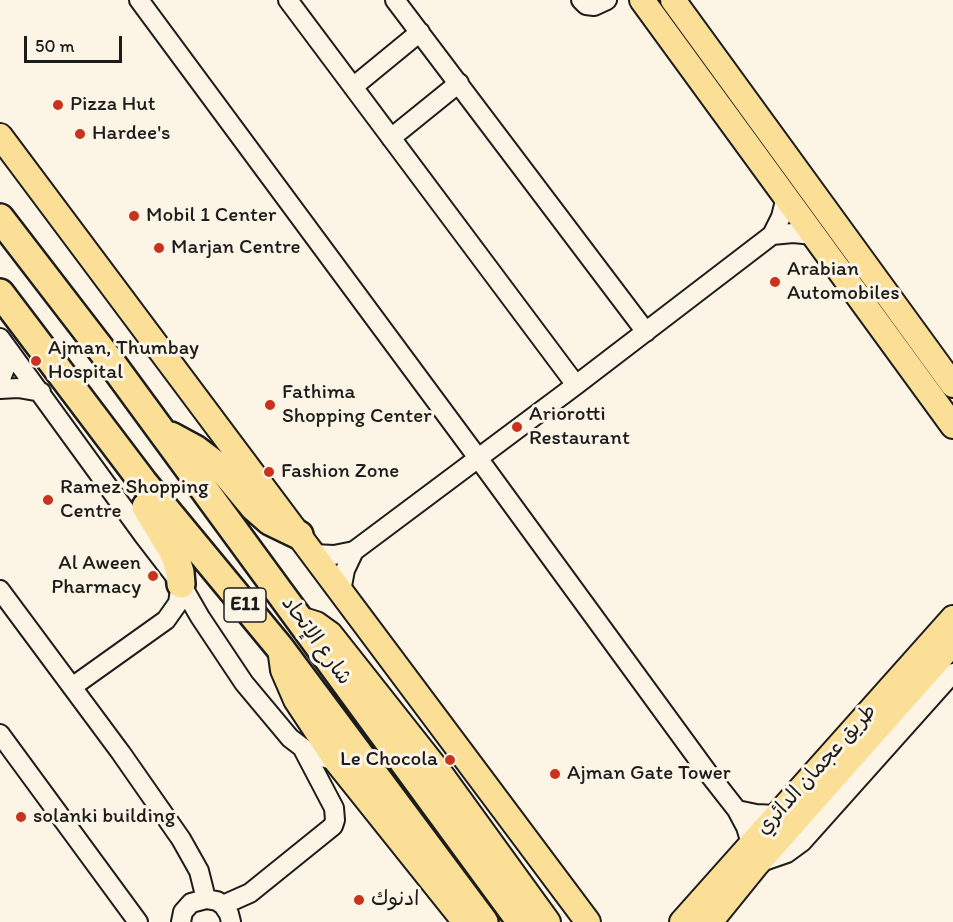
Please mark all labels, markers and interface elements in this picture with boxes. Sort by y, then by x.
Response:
scale bar [27,24,124,62]
text: 50 m [35,35,75,57]
place label: Pizza Hut [70,92,156,118]
marker: Pizza Hut [51,98,65,112]
place label: Hardee's [92,121,171,147]
marker: Hardee's [73,127,87,141]
place label: Mobil 1 Center [146,203,276,229]
marker: Mobil 1 Center [127,209,141,223]
place label: Marjan Centre [171,235,300,261]
marker: Marjan Centre [152,241,166,255]
place label: Arabian Automobiles [787,257,900,307]
marker: Arabian Automobiles [768,275,782,289]
place label: Ajman, Thumbay Hospital [48,336,199,386]
marker: Ajman, Thumbay Hospital [29,354,43,368]
place label: Fathima Shopping Center [282,380,431,430]
marker: Fathima Shopping Center [263,398,277,412]
place label: Ariorotti Restaurant [529,402,630,452]
marker: Ariorotti Restaurant [510,420,524,434]
place label: Fashion Zone [281,459,399,485]
marker: Fashion Zone [262,465,276,479]
place label: Ramez Shopping Centre [60,475,209,525]
marker: Ramez Shopping Centre [41,493,55,507]
place label: Al Aween Pharmacy [51,551,141,601]
marker: Al Aween Pharmacy [146,569,160,583]
road number: E11 [224,588,266,622]
street label: شارع الإتحاد [275,592,357,690]
street label: طريق عجمان الدائري [752,699,882,841]
place label: Le Chocola [340,747,438,773]
marker: Le Chocola [443,753,457,767]
place label: Ajman Gate Tower [567,761,731,787]
marker: Ajman Gate Tower [548,767,562,781]
place label: solanki building [33,804,175,830]
marker: solanki building [14,810,28,824]
place label: ادنوك [371,887,419,913]
marker: ادنوك [352,893,366,907]

